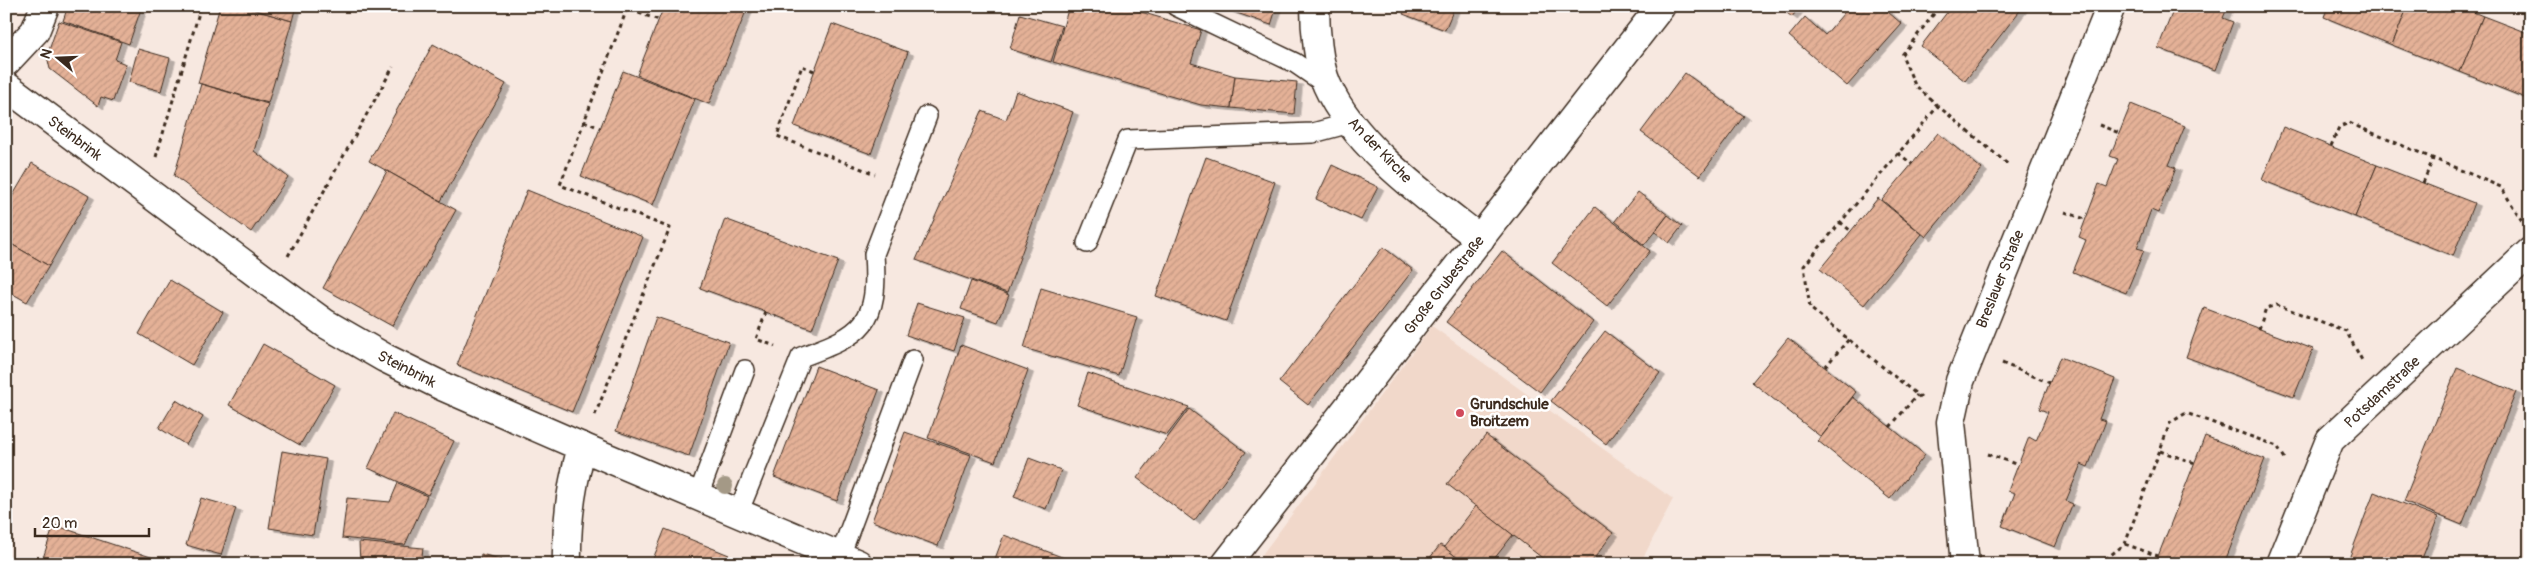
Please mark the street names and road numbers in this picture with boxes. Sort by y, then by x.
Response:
street label: Steinbrink [44,112,106,165]
street label: An der Kirche [1344,113,1416,188]
street label: Breslauer Straße [1972,227,2029,331]
street label: Große Grubestraße [1400,232,1489,338]
street label: Steinbrink [374,347,440,393]
street label: Potsdamstraße [2340,352,2425,432]

